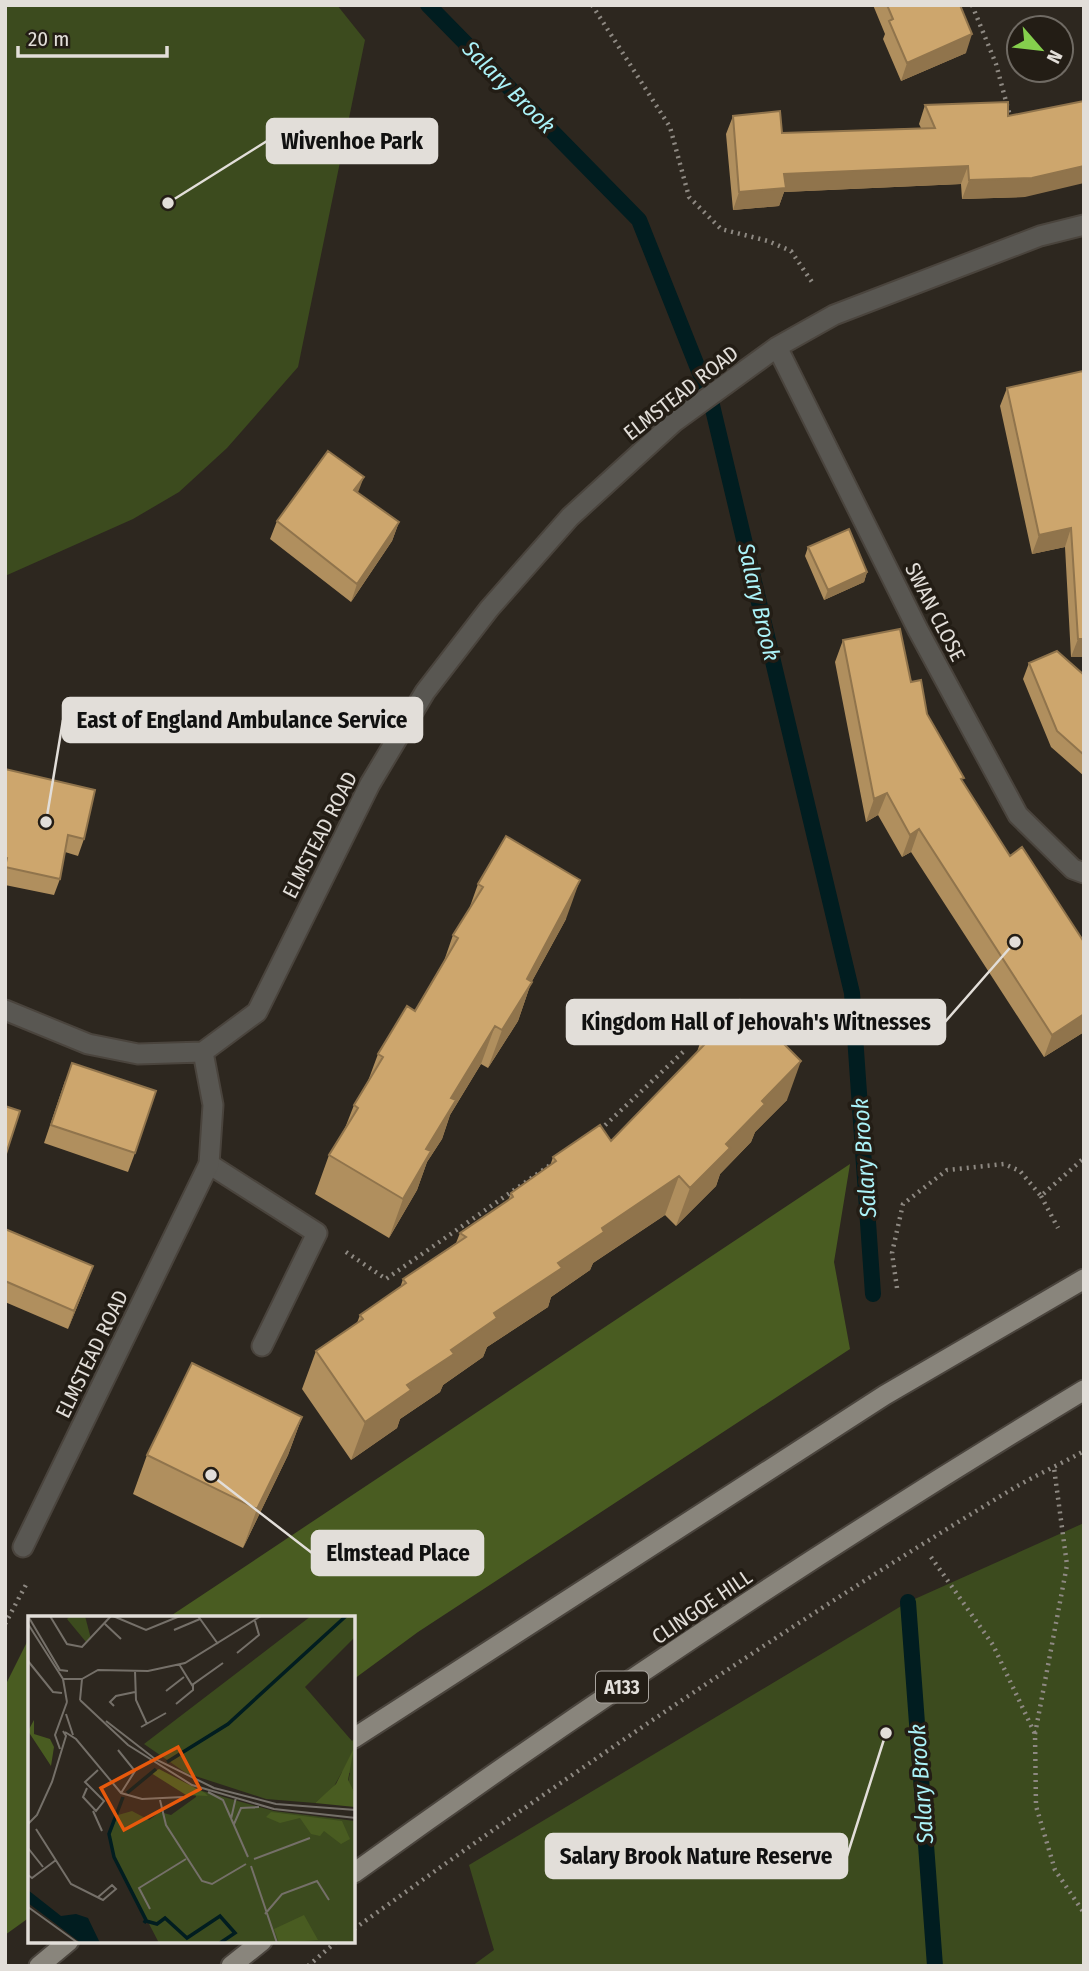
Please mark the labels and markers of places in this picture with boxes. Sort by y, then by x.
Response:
callout: Wivenhoe Park [267,119,437,163]
callout: East of England Ambulance Service [63,698,422,742]
callout: Kingdom Hall of Jehovah's Witnesses [567,1000,945,1044]
callout: Elmstead Place [312,1531,483,1575]
callout: Salary Brook Nature Reserve [546,1834,847,1878]

